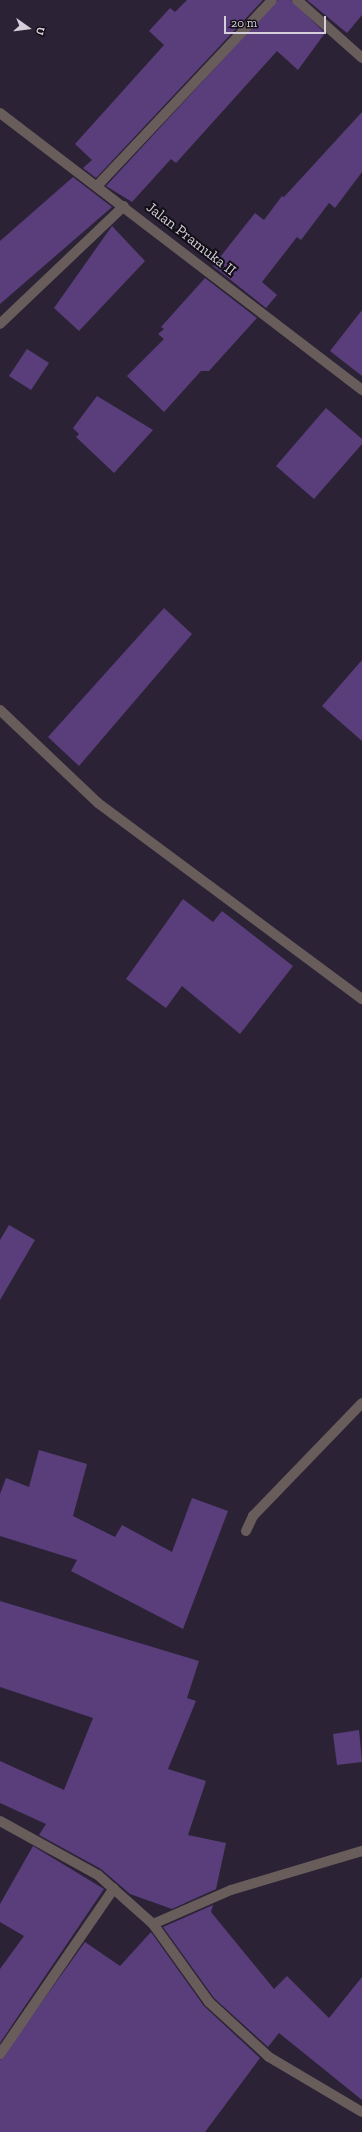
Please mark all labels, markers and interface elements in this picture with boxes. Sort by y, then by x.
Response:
north arrow [8,8,48,48]
scale bar [226,8,328,34]
text: 20 m [231,16,257,30]
text: U [33,26,47,36]
street label: Jalan Pramuka II [143,198,239,280]

